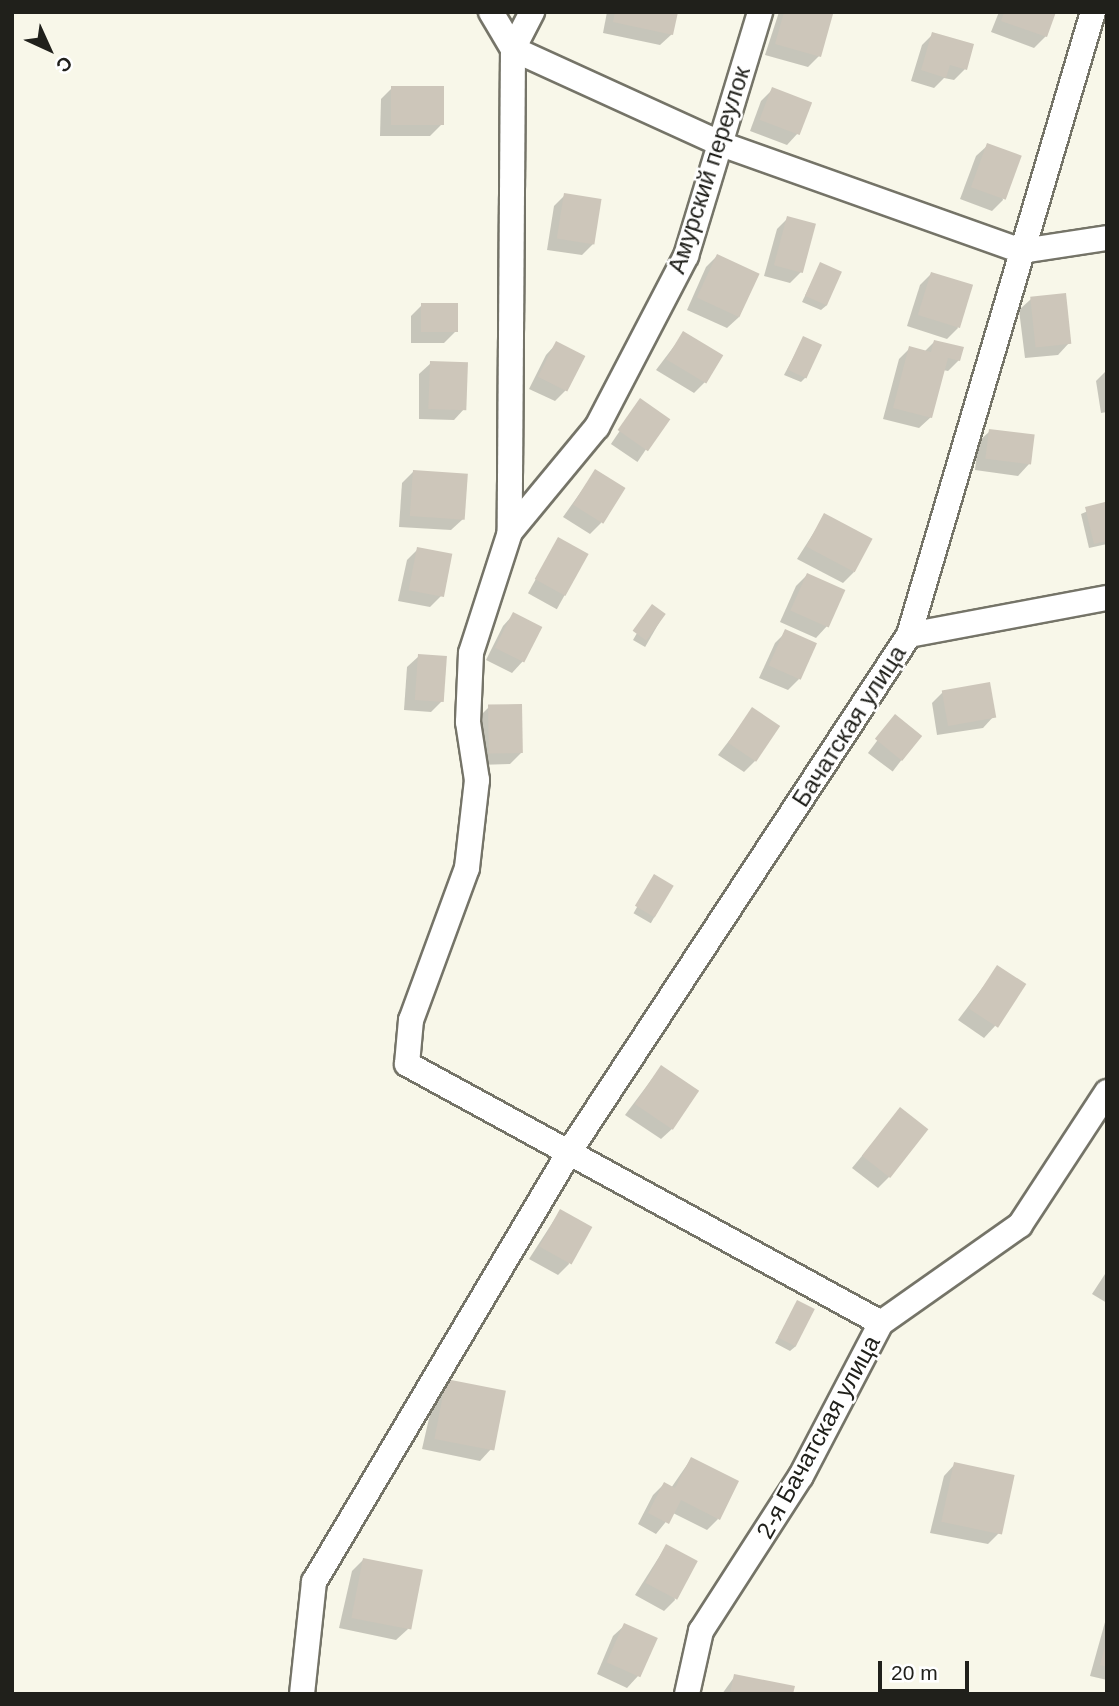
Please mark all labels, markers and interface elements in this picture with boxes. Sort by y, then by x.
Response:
north arrow [14,14,84,84]
text: С [52,52,76,76]
street label: Амурский переулок [662,63,756,277]
street label: Бачатская улица [786,640,912,812]
street label: 2-я Бачатская улица [750,1330,886,1544]
scale bar [881,1646,972,1690]
text: 20 m [891,1661,938,1684]

